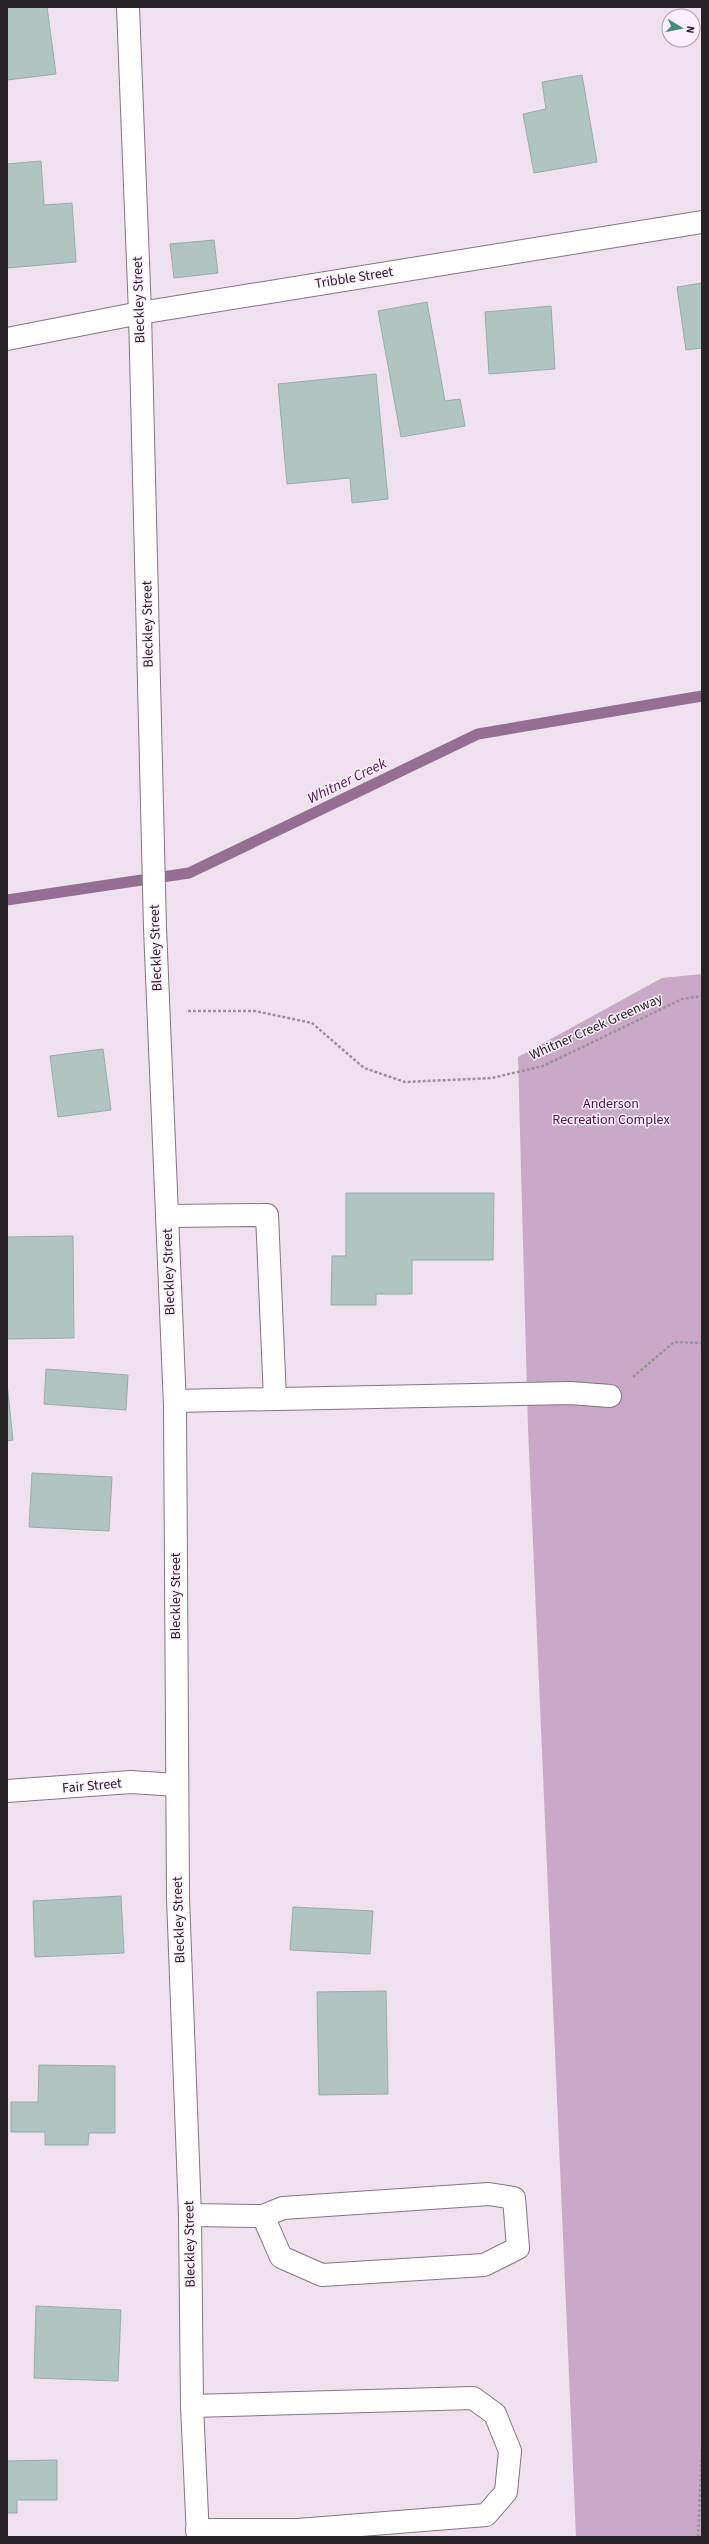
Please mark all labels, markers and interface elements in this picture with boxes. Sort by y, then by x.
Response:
north arrow [661,8,701,48]
text: N [682,25,698,35]
street label: Bleckley Street [127,256,151,344]
street label: Tribble Street [313,262,395,294]
street label: Bleckley Street [137,580,159,668]
water label: Whitner Creek [304,752,391,809]
street label: Bleckley Street [144,904,168,992]
street label: Whitner Creek Greenway [526,988,666,1065]
park label: Anderson Recreation Complex [552,1094,670,1130]
street label: Bleckley Street [157,1228,181,1316]
street label: Bleckley Street [166,1552,186,1640]
street label: Fair Street [61,1773,123,1799]
street label: Bleckley Street [167,1876,191,1964]
street label: Bleckley Street [179,2200,201,2288]

